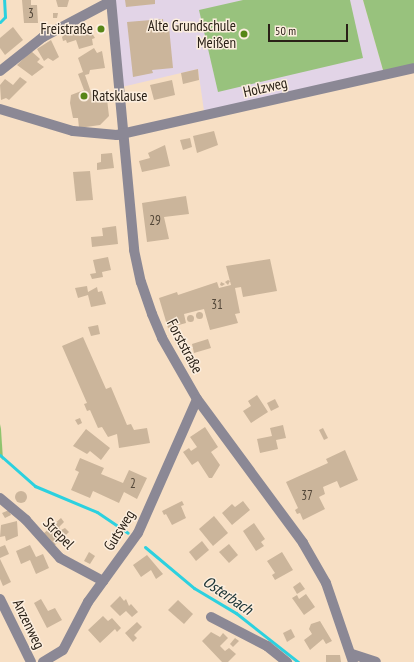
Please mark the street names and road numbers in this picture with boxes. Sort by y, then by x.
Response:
street label: Holzweg [241,73,289,101]
street label: Forststraße [163,316,207,376]
street label: Gutsweg [100,506,138,554]
street label: Strepel [40,513,78,553]
street label: Anzenweg [9,596,49,652]

